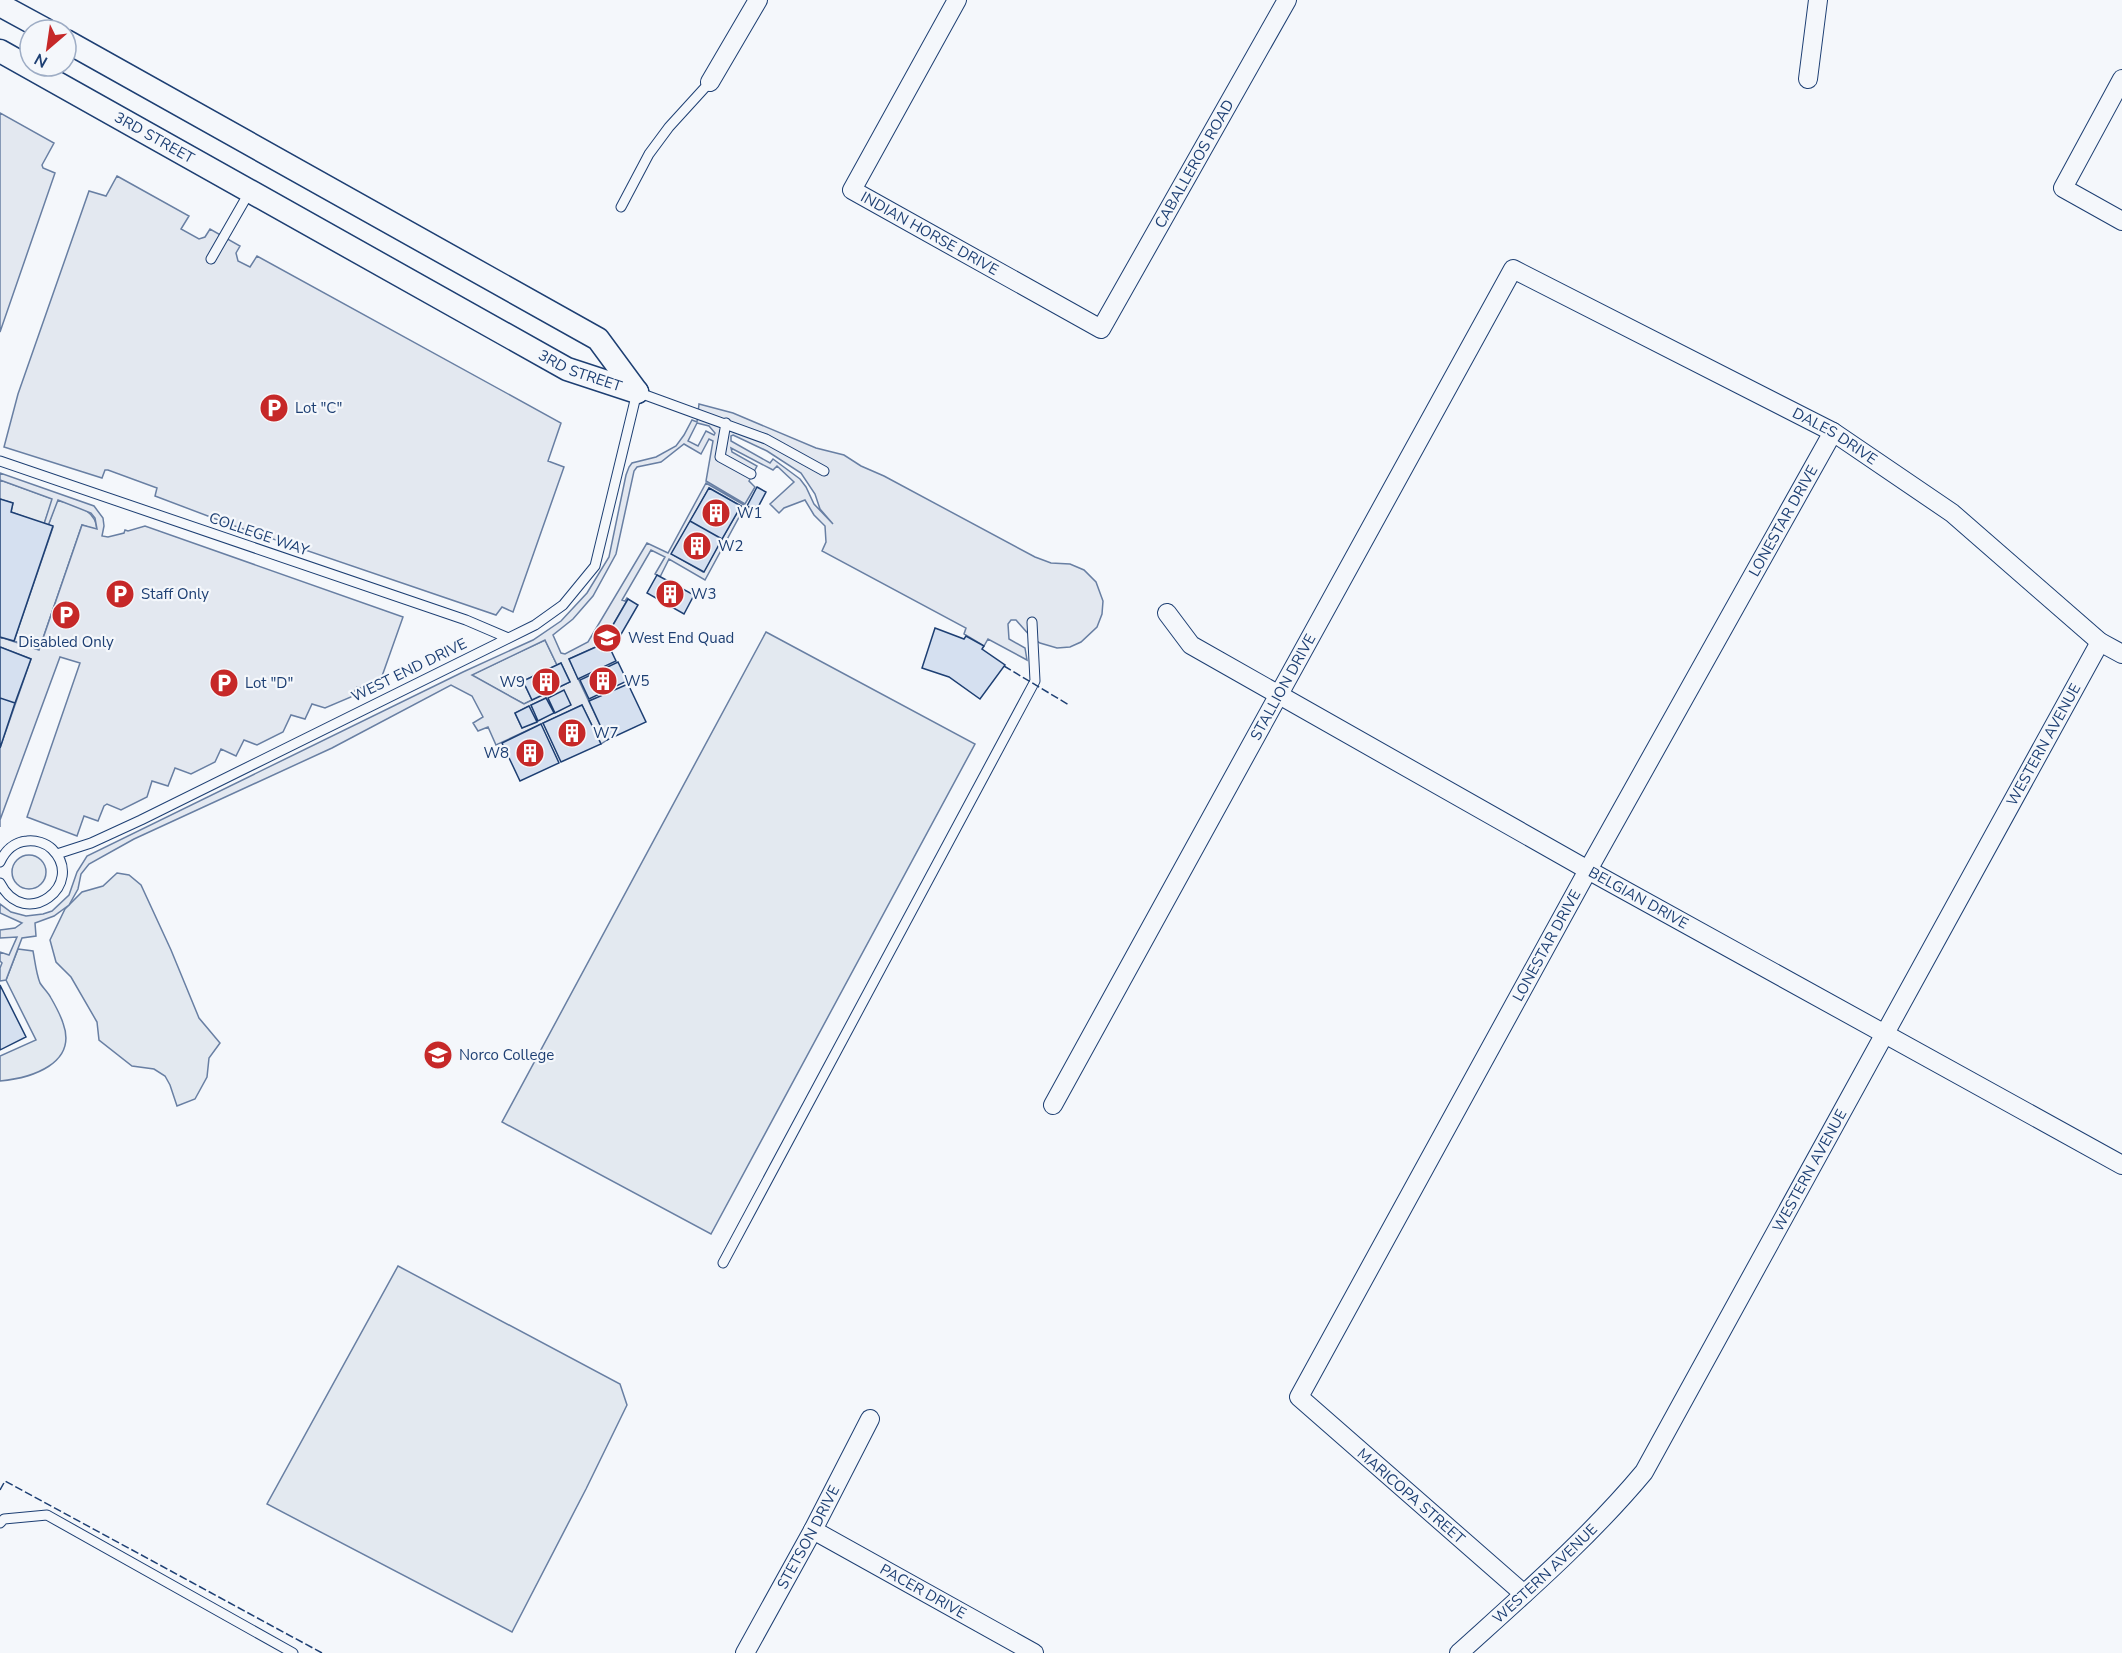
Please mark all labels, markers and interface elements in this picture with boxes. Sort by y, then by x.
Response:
north arrow [18,18,78,78]
text: N [31,48,52,73]
street label: CABALLEROS ROAD [1150,96,1239,232]
street label: 3RD STREET [111,107,198,168]
street label: INDIAN HORSE DRIVE [857,187,1002,280]
street label: 3RD STREET [535,345,624,396]
parking icon: Lot "C" [258,392,290,424]
place label: Lot "C" [295,398,342,418]
street label: DALES DRIVE [1789,403,1881,469]
street label: LONESTAR DRIVE [1744,462,1822,580]
building icon: W1 [700,497,732,529]
place label: W1 [737,503,763,523]
street label: COLLEGE WAY [206,508,313,561]
building icon: W2 [681,530,713,562]
place label: W2 [718,536,744,556]
parking icon: Staff Only [104,578,136,610]
building icon: W3 [654,578,686,610]
place label: Staff Only [141,584,209,604]
place label: W3 [691,584,717,604]
parking icon: Disabled Only [50,599,82,631]
school or university icon: West End Quad [591,622,623,654]
place label: West End Quad [628,628,734,648]
street label: STALLION DRIVE [1246,630,1320,744]
place label: Disabled Only [18,632,114,652]
street label: WEST END DRIVE [348,633,470,707]
building icon: W5 [587,665,619,697]
building icon: W9 [530,666,562,698]
parking icon: Lot "D" [208,667,240,699]
place label: W5 [624,671,650,691]
place label: W9 [499,672,525,692]
place label: Lot "D" [245,673,293,693]
street label: WESTERN AVENUE [2002,680,2085,809]
building icon: W7 [556,717,588,749]
place label: W7 [593,723,619,743]
building icon: W8 [514,737,546,769]
place label: W8 [483,743,509,763]
street label: BELGIAN DRIVE [1585,862,1692,934]
street label: LONESTAR DRIVE [1508,886,1585,1005]
school or university icon: Norco College [422,1039,454,1071]
place label: Norco College [459,1045,554,1065]
street label: WESTERN AVENUE [1768,1106,1851,1235]
street label: MARICOPA STREET [1353,1444,1469,1548]
street label: STETSON DRIVE [772,1482,844,1593]
street label: WESTERN AVENUE [1488,1519,1602,1628]
street label: PACER DRIVE [876,1559,970,1623]

